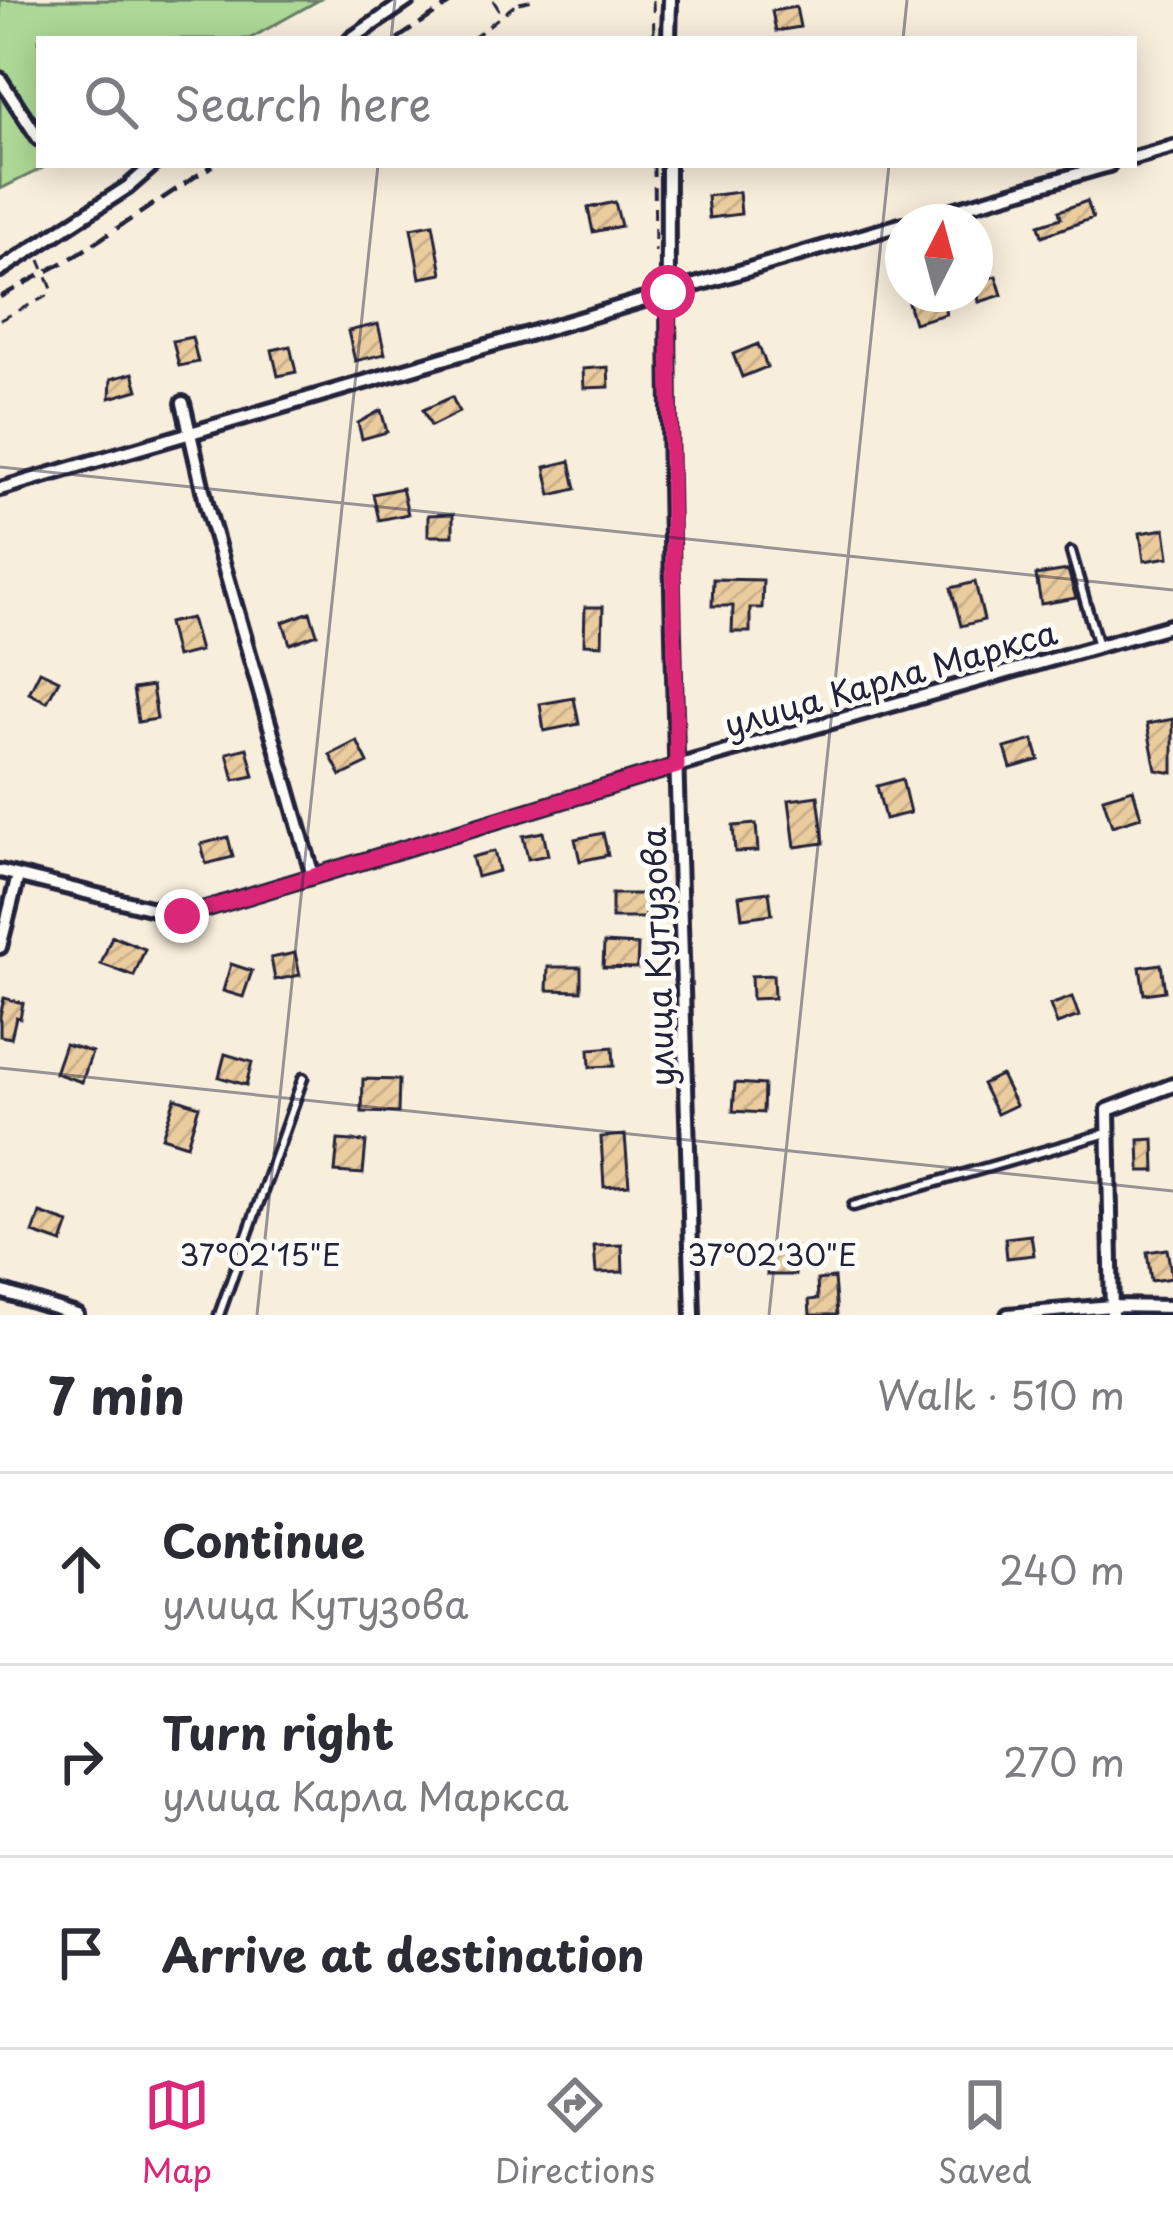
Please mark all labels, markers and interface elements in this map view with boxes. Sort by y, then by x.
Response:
search box [36,36,1137,168]
text: Search here [174,68,431,136]
icon: search [78,69,144,135]
north arrow [885,204,993,312]
route start [641,265,695,319]
street label: улица Карла Маркса [718,605,1063,748]
street label: улица Кутузова [626,826,686,1087]
route end [155,889,209,943]
text: 37°02'15"E [180,1231,340,1276]
text: 37°02'30"E [687,1231,857,1276]
text: 7 min [48,1355,185,1432]
text: Walk · 510 m [877,1364,1125,1423]
text: Continue [162,1505,365,1573]
icon: ahead [48,1536,114,1602]
text: 240 m [999,1539,1125,1598]
text: улица Кутузова [162,1573,468,1632]
text: Turn right [162,1697,394,1765]
icon: right [48,1728,114,1794]
text: 270 m [1003,1731,1125,1790]
text: улица Карла Маркса [162,1765,568,1824]
text: Arrive at destination [162,1919,645,1987]
icon: arrive [48,1920,114,1986]
tab: Map [141,2072,212,2194]
tab: Directions [495,2072,655,2194]
tab: Saved [938,2072,1032,2194]

